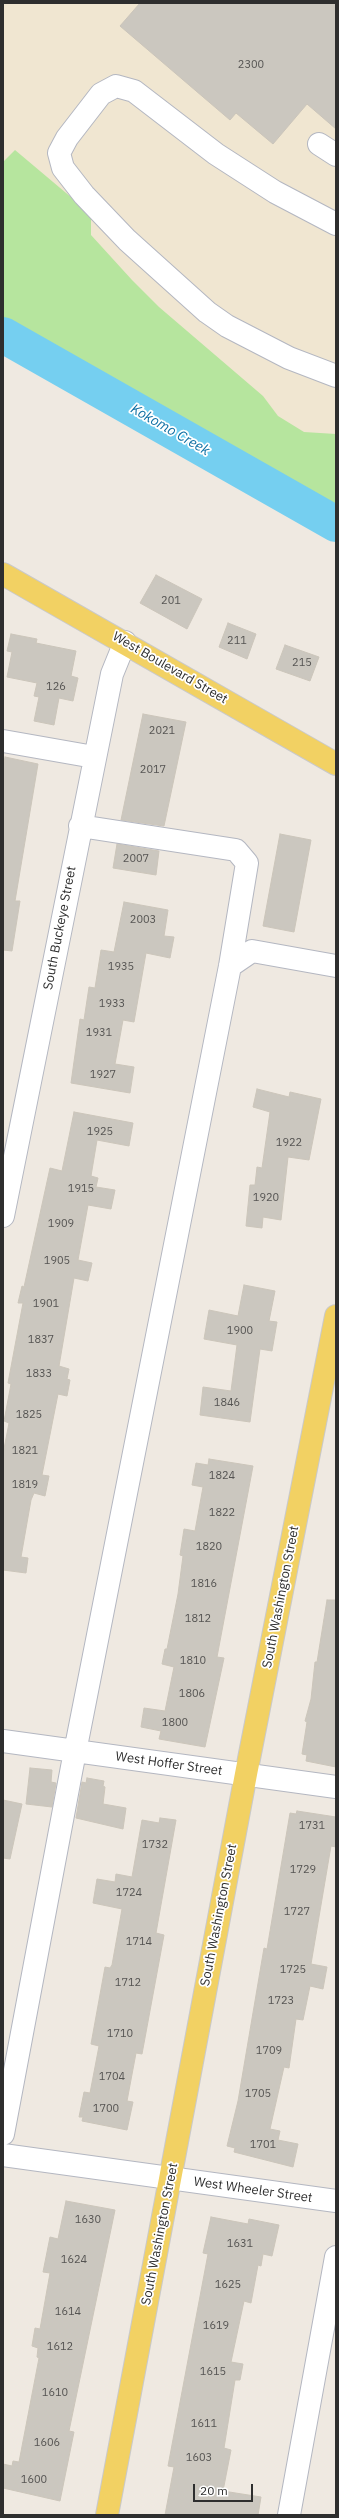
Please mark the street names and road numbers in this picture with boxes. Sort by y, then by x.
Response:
street label: West Boulevard Street [110,629,230,707]
street label: South Buckeye Street [40,865,80,991]
street label: South Washington Street [260,1524,302,1670]
street label: West Hoffer Street [115,1749,223,1779]
street label: South Washington Street [198,1842,240,1988]
street label: South Washington Street [139,2161,181,2307]
street label: West Wheeler Street [193,2174,313,2206]

